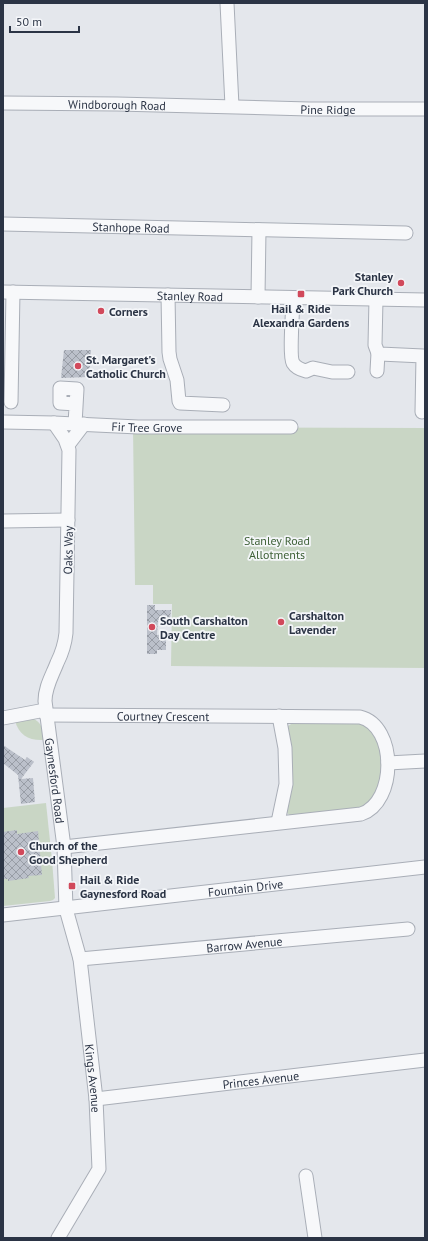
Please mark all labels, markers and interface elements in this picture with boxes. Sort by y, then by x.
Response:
scale bar [10,8,79,34]
text: 50 m [16,14,42,29]
street label: Windborough Road [68,96,166,113]
street label: Pine Ridge [300,101,356,117]
street label: Stanhope Road [92,218,170,235]
place label: Stanley Park Church [332,269,393,298]
marker: Stanley Park Church [396,278,406,288]
street label: Stanley Road [157,287,223,304]
marker: Hail & Ride Alexandra Gardens [296,289,306,299]
place label: Hail & Ride Alexandra Gardens [253,301,349,330]
place label: Corners [109,304,148,319]
marker: Corners [96,306,106,316]
place label: St. Margaret's Catholic Church [86,352,166,381]
marker: St. Margaret's Catholic Church [73,361,83,371]
street label: Fir Tree Grove [111,418,182,435]
street label: Oaks Way [60,525,76,575]
park label: Stanley Road Allotments [244,533,310,562]
place label: Carshalton Lavender [289,608,344,637]
place label: South Carshalton Day Centre [160,613,248,642]
marker: Carshalton Lavender [276,617,286,627]
marker: South Carshalton Day Centre [147,622,157,632]
street label: Courtney Crescent [117,708,209,724]
street label: Gaynesford Road [42,737,68,824]
place label: Church of the Good Shepherd [29,838,108,867]
marker: Church of the Good Shepherd [16,847,26,857]
place label: Hail & Ride Gaynesford Road [80,872,166,901]
street label: Fountain Drive [207,876,284,899]
marker: Hail & Ride Gaynesford Road [67,881,77,891]
street label: Barrow Avenue [206,933,283,955]
street label: Kings Avenue [82,1043,104,1113]
street label: Princes Avenue [222,1067,300,1091]

